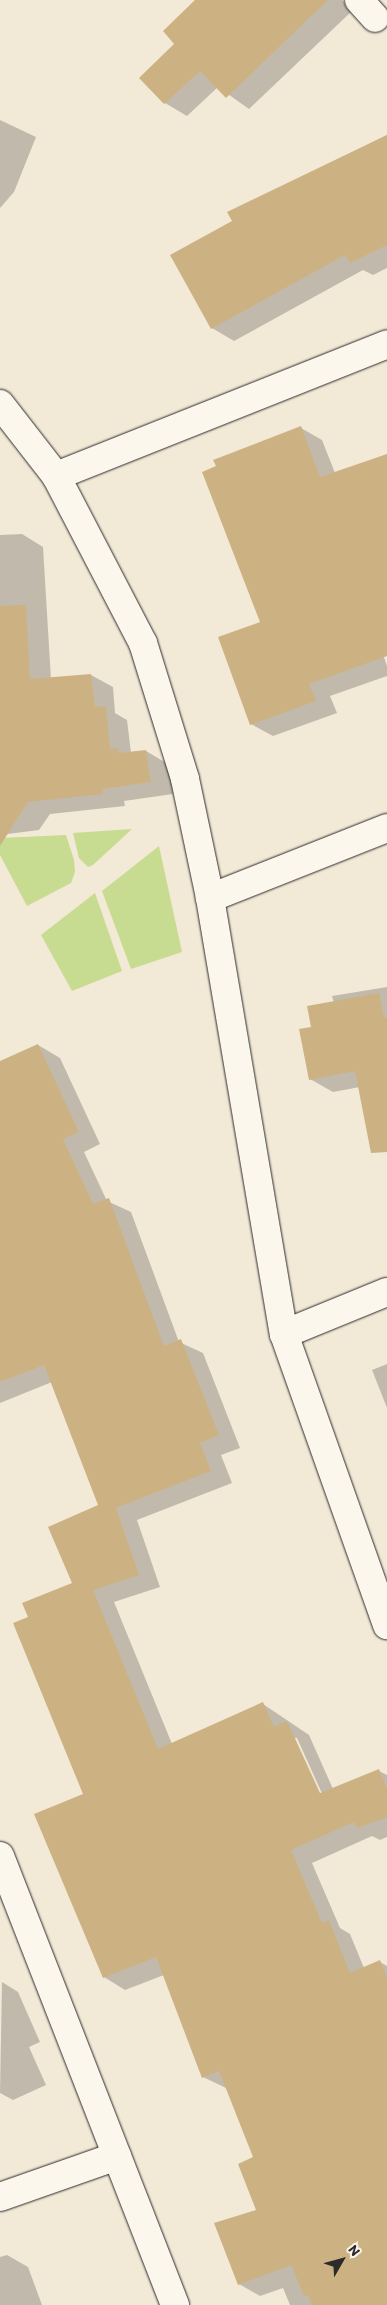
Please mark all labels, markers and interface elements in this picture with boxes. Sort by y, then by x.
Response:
north arrow [317,2235,367,2285]
text: N [345,2241,364,2259]

